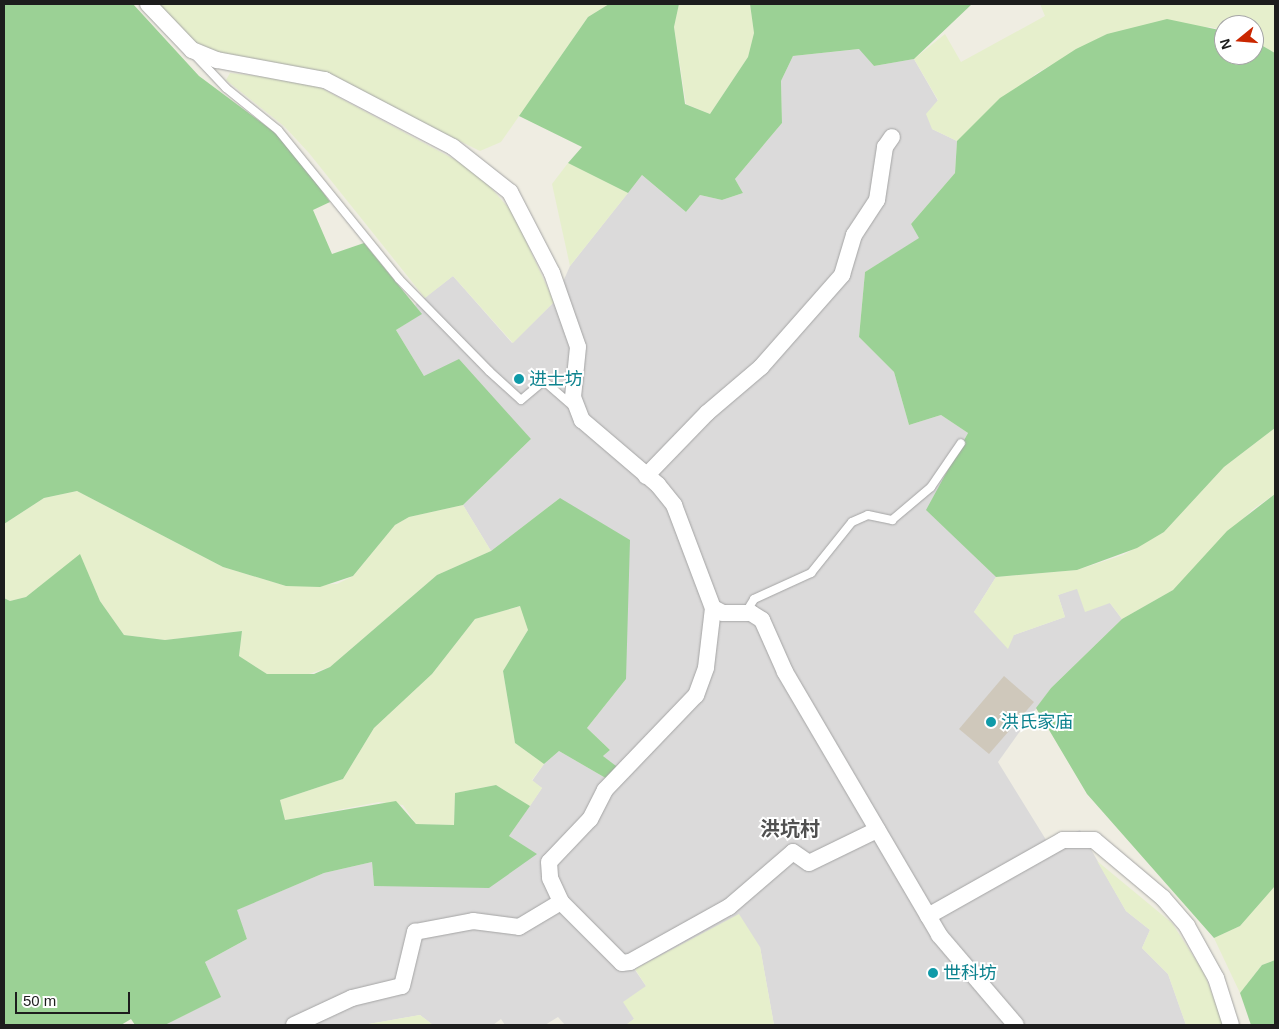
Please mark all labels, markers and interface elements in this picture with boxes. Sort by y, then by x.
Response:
north arrow [1214,15,1264,65]
text: N [1216,37,1235,51]
place label: 进士坊 [529,368,583,390]
marker: 进士坊 [513,373,525,385]
place label: 洪氏家庙 [1001,711,1073,733]
marker: 洪氏家庙 [985,716,997,728]
district label: 洪坑村 [760,817,820,841]
place label: 世科坊 [943,962,997,984]
marker: 世科坊 [927,967,939,979]
scale bar [18,982,132,1014]
text: 50 m [23,992,56,1009]

